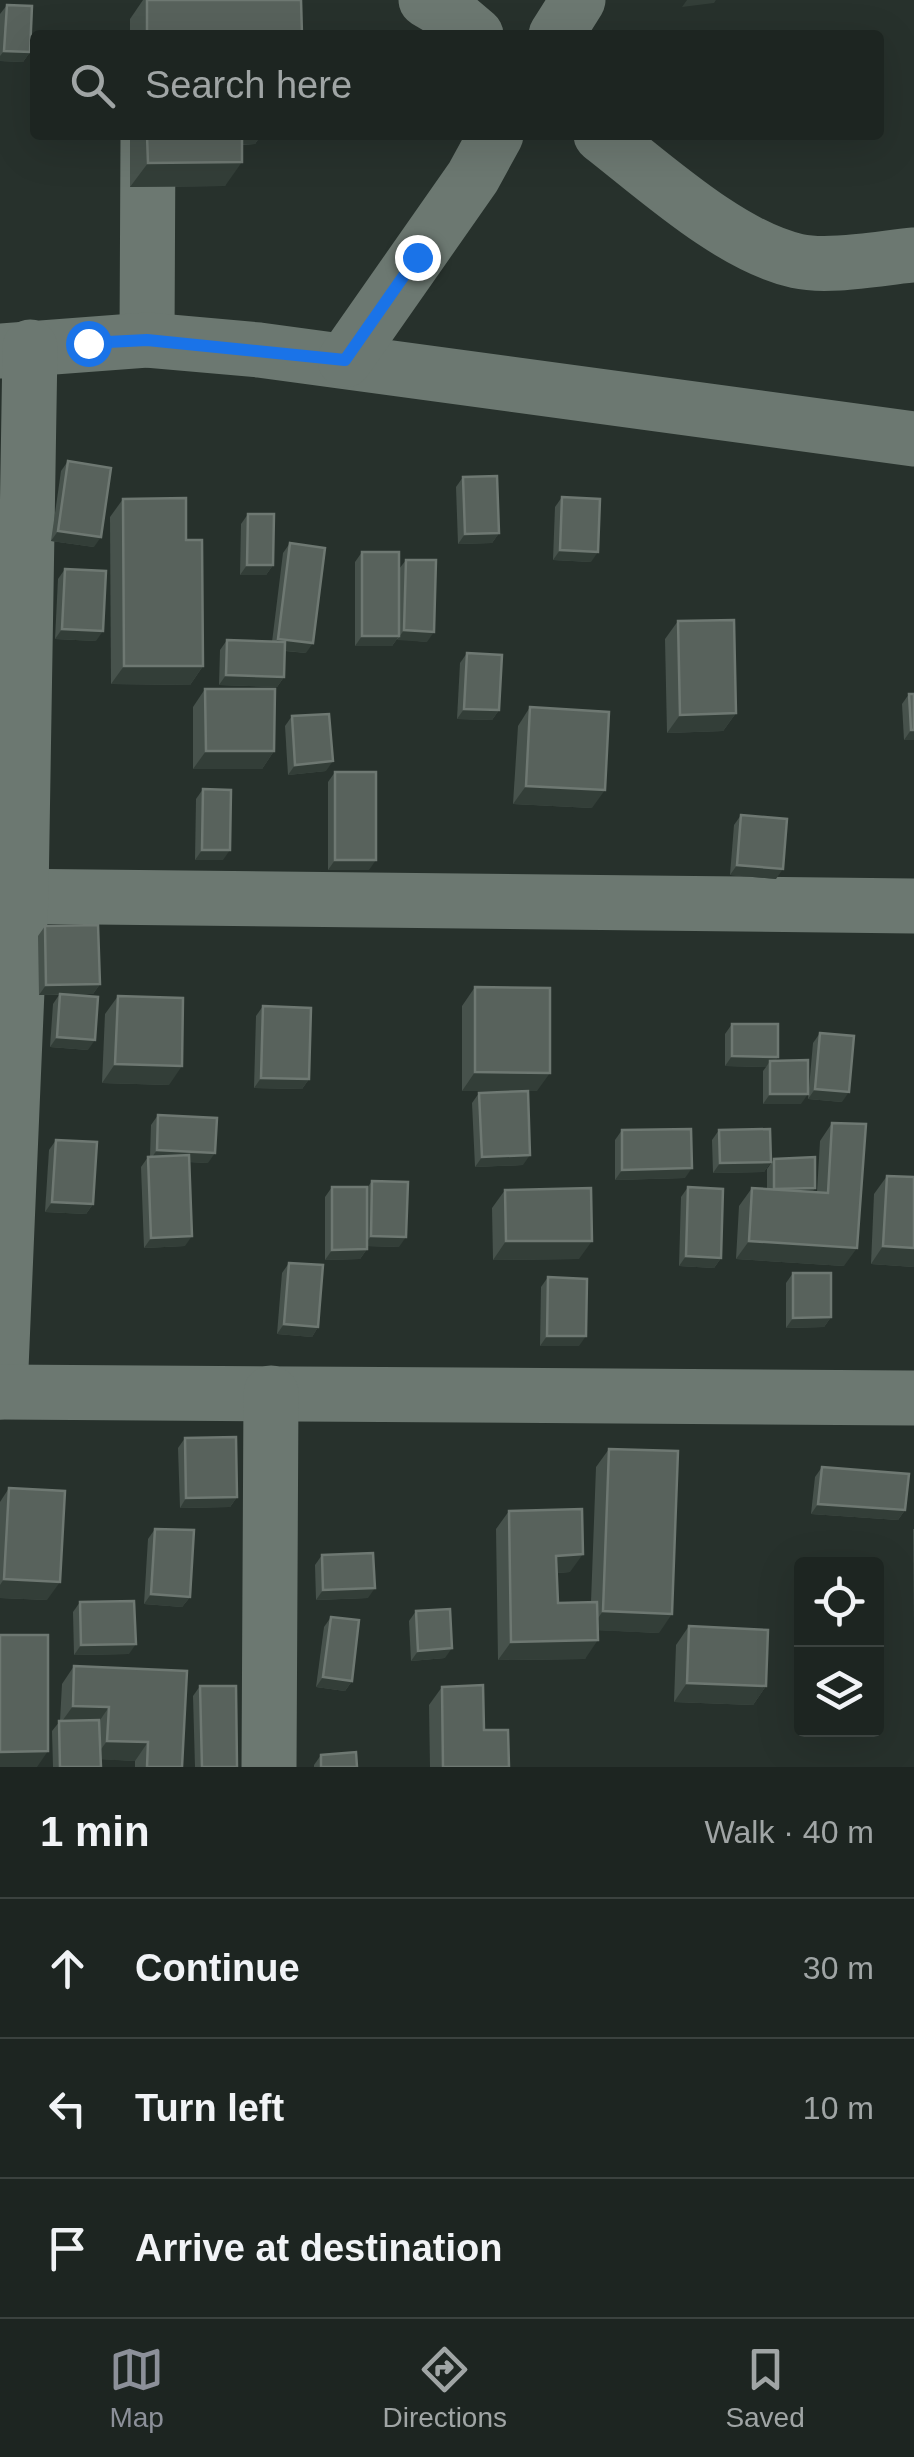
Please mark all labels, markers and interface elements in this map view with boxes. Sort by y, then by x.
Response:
search box [30,30,884,140]
icon: search [65,58,120,113]
text: Search here [145,64,352,106]
route end [395,235,441,281]
route start [66,321,112,367]
map controls [794,1557,884,1737]
button: locate [794,1557,884,1647]
button: layers [794,1647,884,1737]
text: 1 min [40,1808,150,1855]
text: Walk · 40 m [705,1814,874,1850]
icon: ahead [40,1941,95,1996]
text: Continue [135,1947,300,1989]
text: 30 m [803,1950,874,1986]
icon: left [40,2081,95,2136]
text: Turn left [135,2087,284,2129]
text: 10 m [803,2090,874,2126]
icon: arrive [40,2221,95,2276]
text: Arrive at destination [135,2227,502,2269]
tab: Map [109,2342,164,2434]
tab: Directions [383,2342,507,2434]
tab: Saved [725,2342,805,2434]

